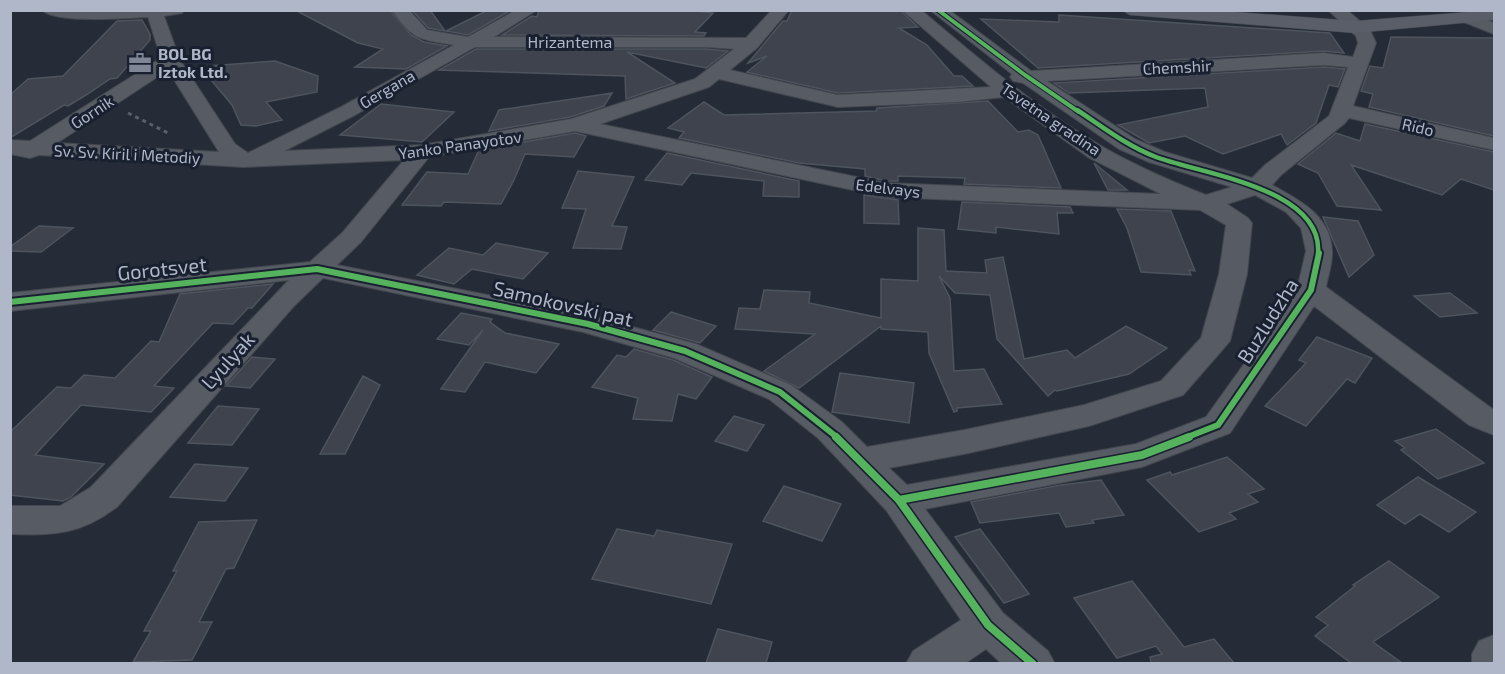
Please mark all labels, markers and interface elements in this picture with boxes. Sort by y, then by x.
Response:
street label: Hrizantema [528,32,612,51]
place label: BOL BG Iztok Ltd. [158,44,228,81]
office icon: BOL BG Iztok Ltd. [127,50,153,76]
street label: Chemshir [1142,55,1212,78]
street label: Gergana [356,65,418,112]
street label: Tsvetna gradina [998,78,1105,159]
street label: Gornik [67,91,117,132]
street label: Rido [1400,114,1436,139]
street label: Yanko Panayotov [397,126,523,163]
street label: Sv. Sv. Kiril i Metodiy [53,140,201,167]
street label: Edelvays [855,174,921,201]
street label: Gorotsvet [116,251,208,285]
street label: Buzludzha [1232,274,1303,367]
street label: Samokovski pat [491,275,636,331]
street label: Lyulyak [196,327,259,394]

